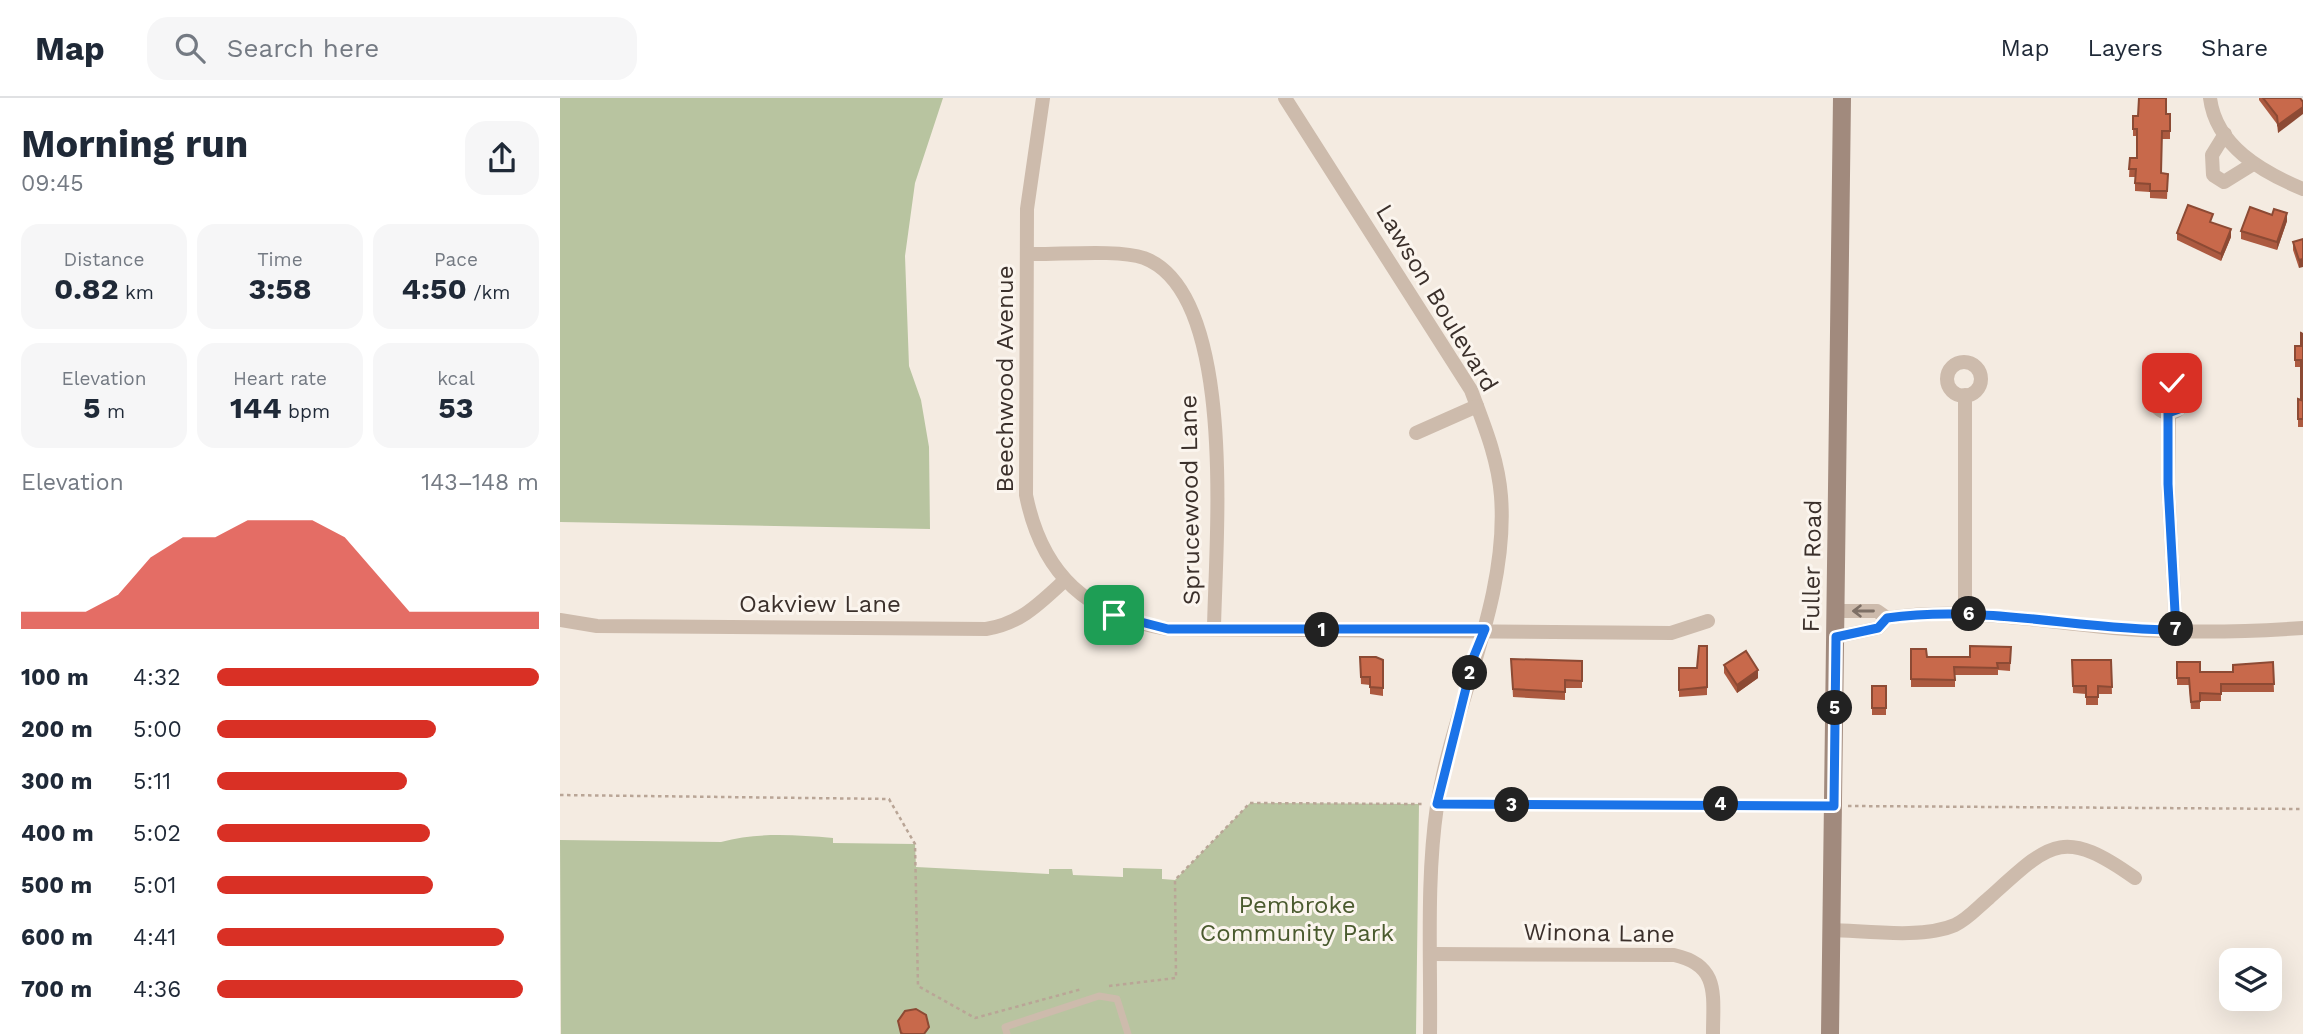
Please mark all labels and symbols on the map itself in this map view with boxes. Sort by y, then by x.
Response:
street label: Lawson Boulevard [1370,199,1504,397]
street label: Beechwood Avenue [991,265,1019,493]
pin [2142,353,2202,413]
street label: Sprucewood Lane [1174,395,1206,605]
street label: Fuller Road [1797,499,1827,633]
pin [1084,585,1144,645]
street label: Oakview Lane [739,590,901,618]
pin: 6 [1952,596,1986,632]
one-way arrow [1851,604,1874,618]
pin: 1 [1304,612,1340,648]
pin: 7 [2158,612,2194,646]
pin: 2 [1452,656,1488,690]
pin: 5 [1818,690,1852,726]
pin: 4 [1704,786,1738,822]
pin: 3 [1494,788,1530,822]
park label: Pembroke Community Park [1200,891,1395,947]
street label: Winona Lane [1523,918,1675,948]

